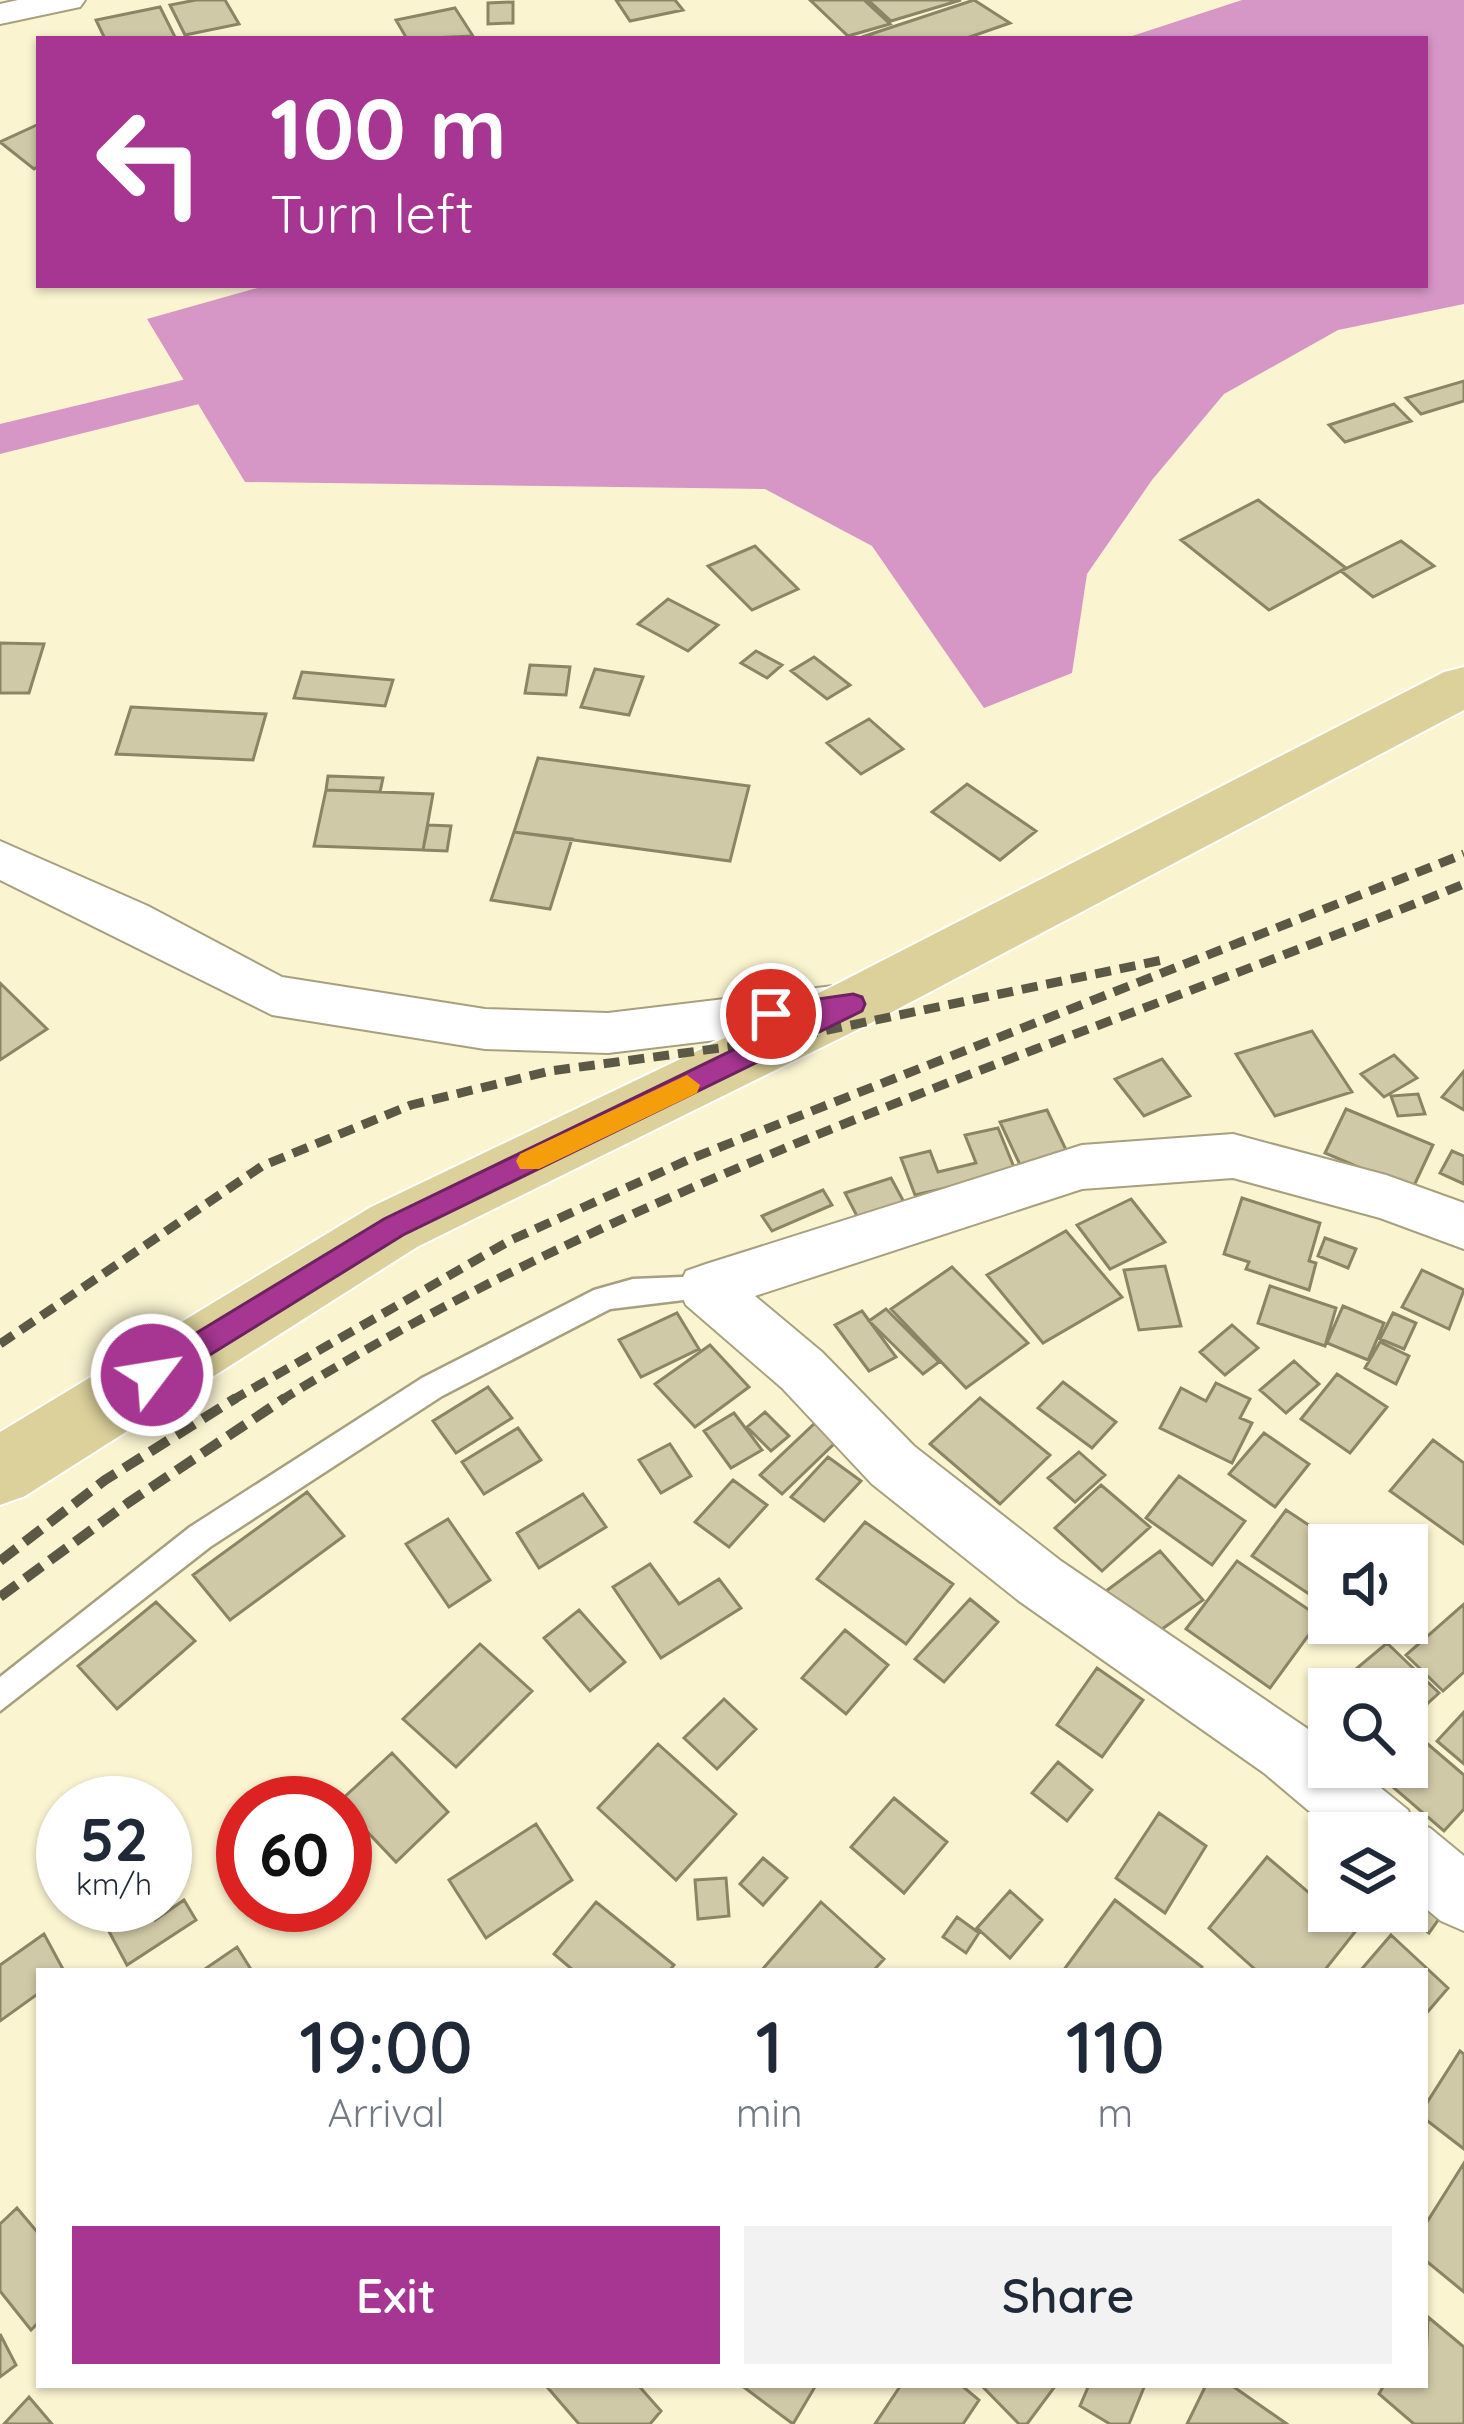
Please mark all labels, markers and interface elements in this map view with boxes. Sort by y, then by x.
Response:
text: 100 m [270,75,507,180]
icon: left [72,84,228,240]
text: Turn left [270,179,474,247]
pin [720,963,822,1065]
icon: arrive [738,981,804,1047]
position arrow [89,1312,215,1438]
map controls [1308,1524,1428,1932]
button: sound [1308,1524,1428,1644]
button: search [1308,1668,1428,1788]
speed limit sign: 60 [216,1776,372,1932]
text: 52 [80,1801,148,1876]
button: layers [1308,1812,1428,1932]
text: km/h [76,1865,152,1903]
text: 19:00 [299,2001,473,2091]
text: 1 [755,2001,783,2091]
text: 110 [1066,2001,1165,2091]
text: Arrival [328,2088,444,2137]
text: min [736,2088,802,2137]
text: m [1097,2088,1133,2137]
button: Exit [72,2226,720,2364]
button: Share [744,2226,1392,2364]

